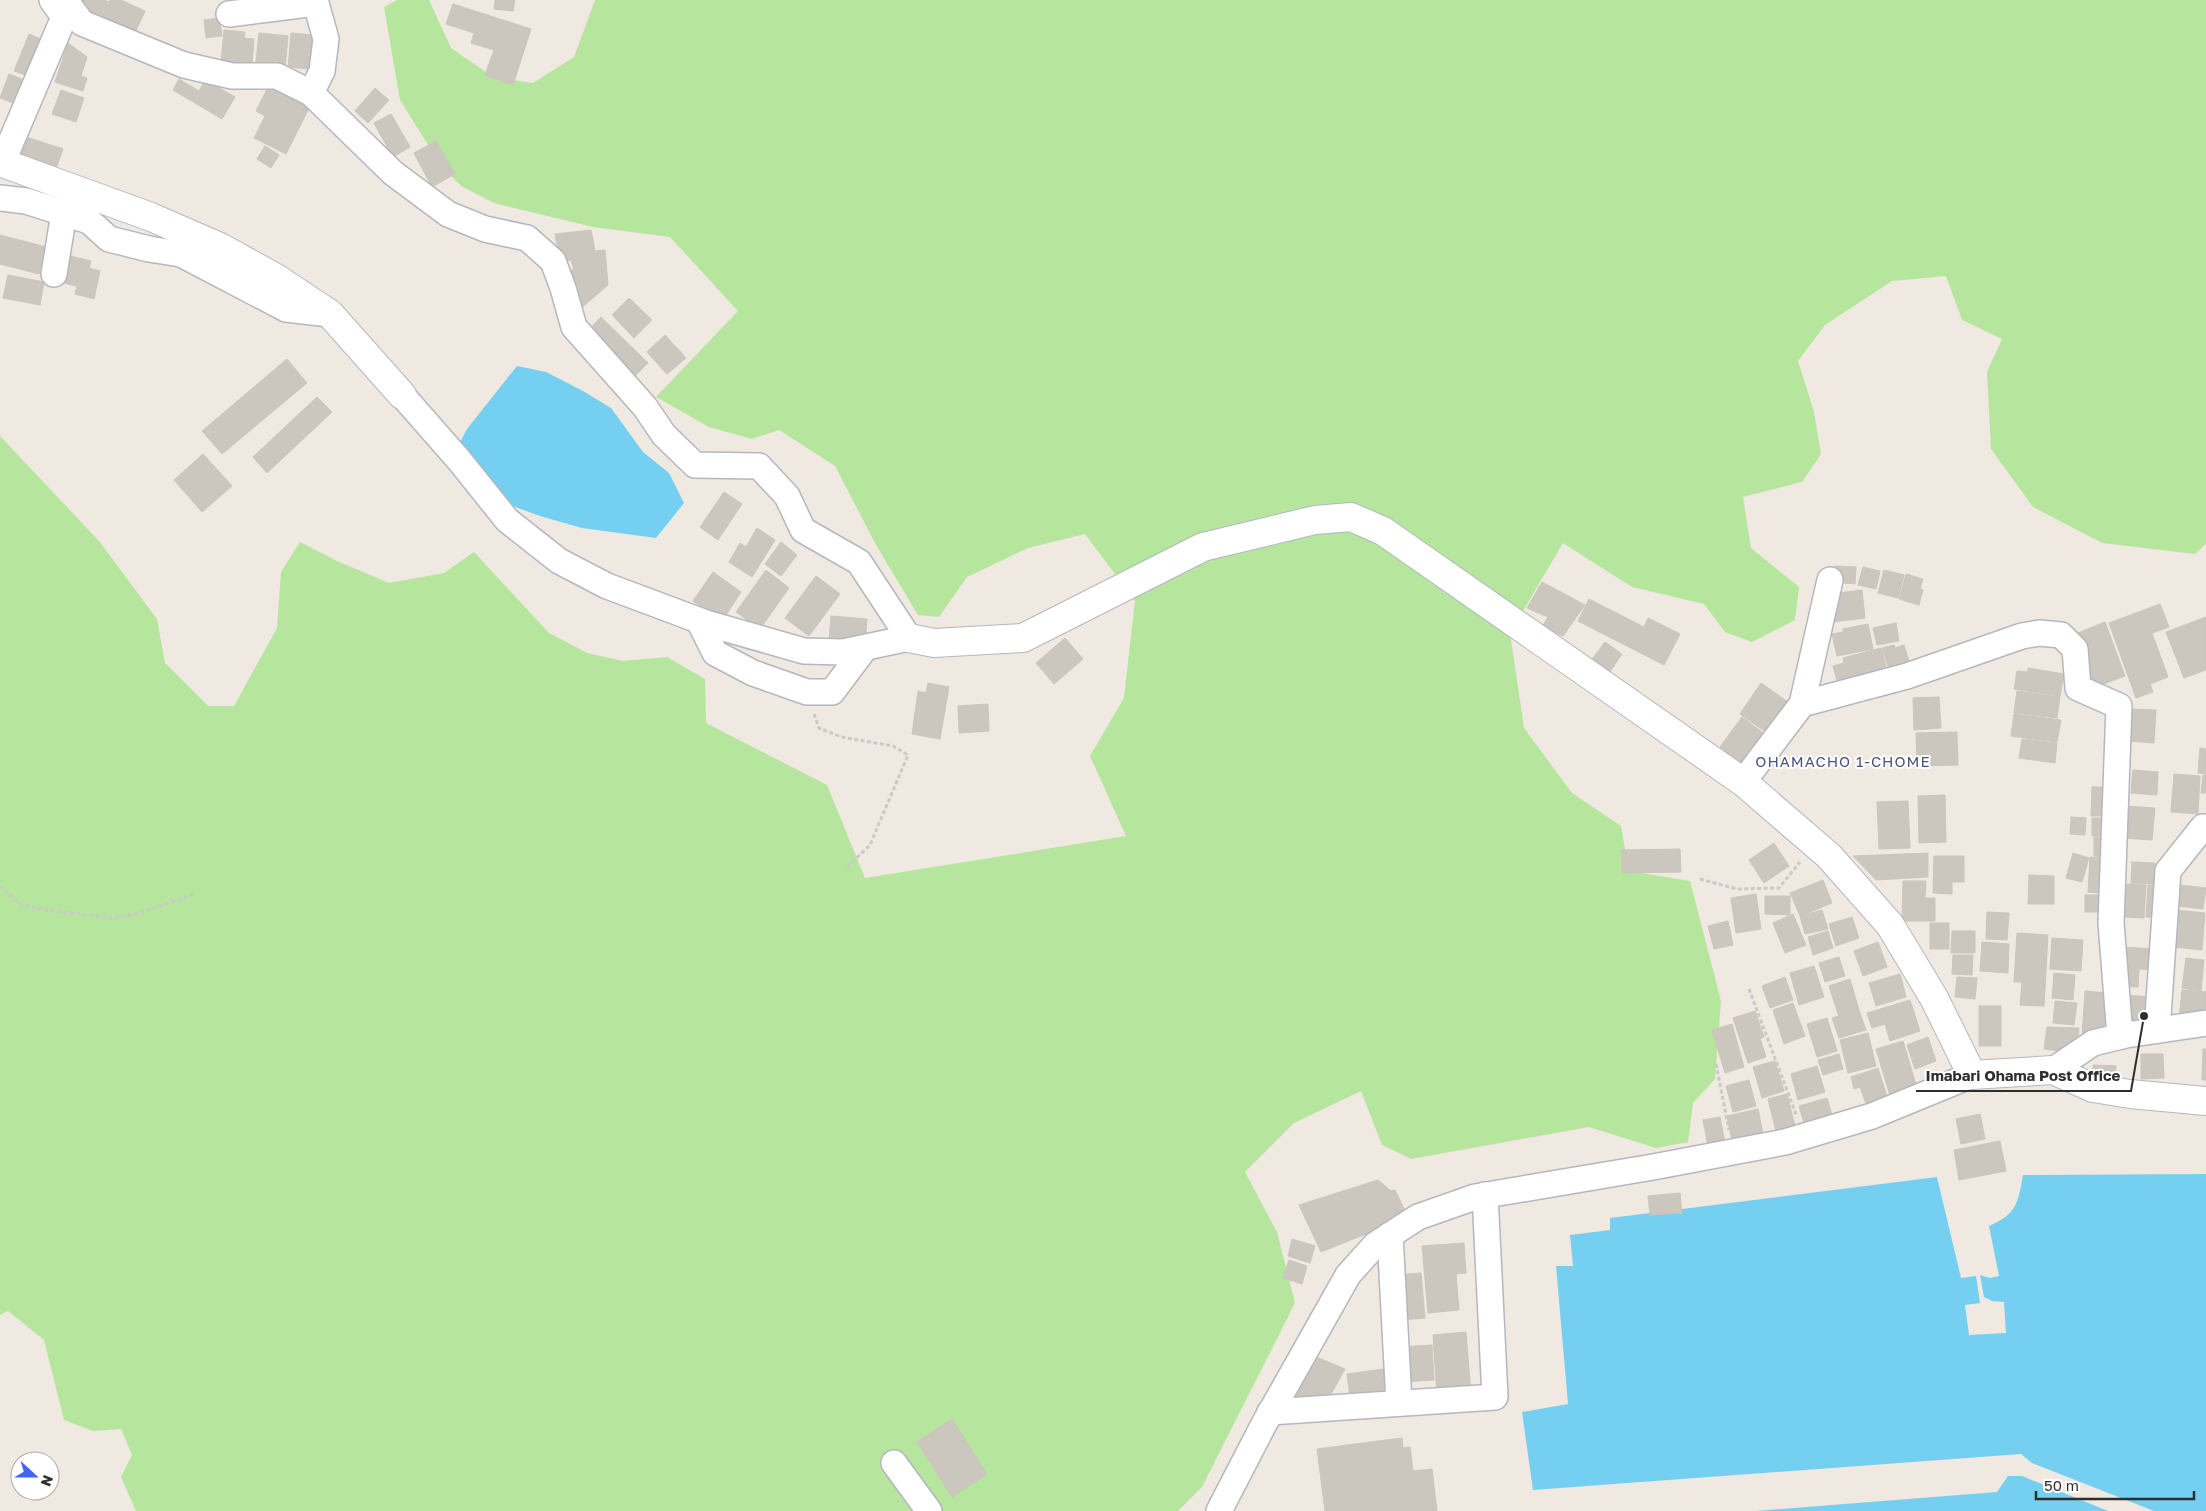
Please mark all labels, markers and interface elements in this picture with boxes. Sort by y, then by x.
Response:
district label: OHAMACHO 1-CHOME [1755,752,1931,770]
callout: Imabari Ohama Post Office [1916,1061,2131,1091]
text: Imabari Ohama Post Office [1926,1066,2121,1084]
north arrow [10,1451,60,1501]
scale bar [2036,1468,2194,1500]
text: N [38,1473,57,1489]
text: 50 m [2044,1476,2079,1494]

